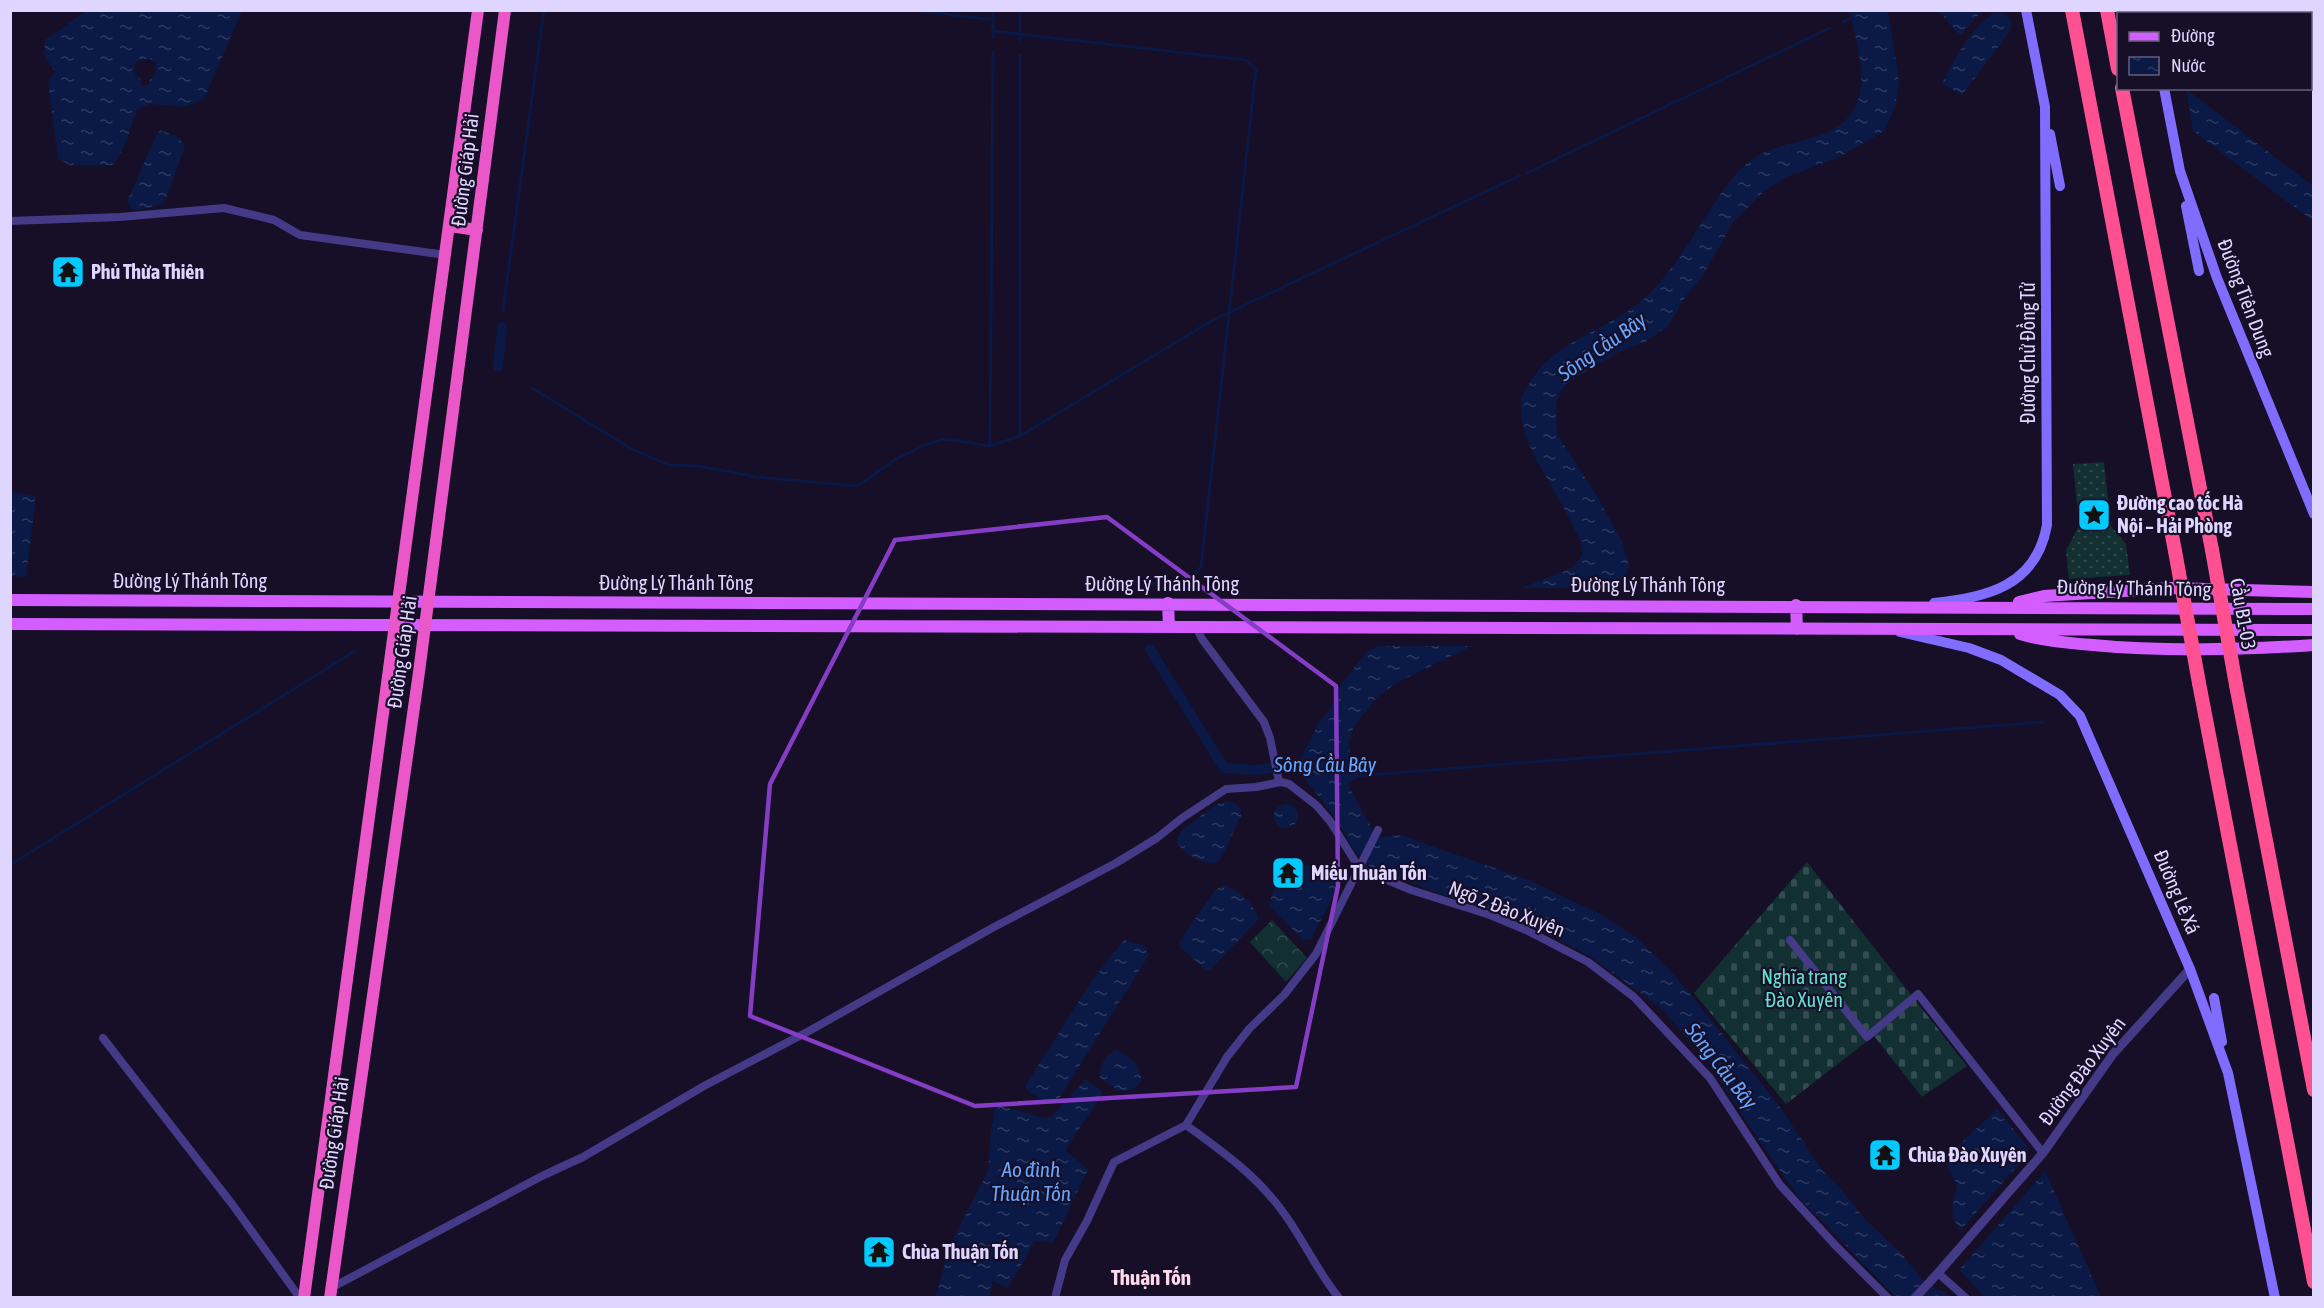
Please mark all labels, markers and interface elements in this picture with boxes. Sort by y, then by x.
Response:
legend [2117,12,2312,90]
text: Đường [2171,25,2215,46]
text: Nước [2171,55,2206,76]
street label: Đường Giáp Hải [446,112,483,228]
street label: Đường Tiên Dung [2213,235,2280,361]
temple icon: Phủ Thừa Thiên [50,254,86,290]
place label: Phủ Thừa Thiên [91,260,204,283]
street label: Đường Chử Đồng Tử [2016,282,2039,424]
water label: Sông Cầu Bây [1552,307,1650,386]
place label: Đường cao tốc Hà Nội – Hải Phòng [2117,491,2243,537]
place icon: Đường cao tốc Hà Nội – Hải Phòng [2076,497,2112,533]
street label: Đường Lý Thánh Tông [113,569,268,592]
street label: Đường Lý Thánh Tông [599,571,754,594]
street label: Đường Lý Thánh Tông [1085,572,1240,595]
street label: Đường Lý Thánh Tông [1571,573,1726,596]
street label: Đường Lý Thánh Tông [2057,575,2212,600]
street label: Cầu B1-03 [2226,576,2261,652]
street label: Đường Giáp Hải [382,594,421,710]
water label: Sông Cầu Bây [1273,752,1376,776]
street label: Đường Lê Xá [2149,846,2205,937]
temple icon: Miếu Thuận Tốn [1270,855,1306,891]
place label: Miếu Thuận Tốn [1311,861,1427,884]
street label: Ngõ 2 Đào Xuyên [1446,876,1568,941]
park label: Nghĩa trang Đào Xuyên [1761,965,1847,1011]
street label: Đường Đào Xuyên [2033,1012,2130,1129]
water label: Sông Cầu Bây [1680,1017,1763,1113]
street label: Đường Giáp Hải [314,1075,353,1191]
temple icon: Chùa Đào Xuyên [1867,1137,1903,1173]
place label: Chùa Đào Xuyên [1908,1143,2027,1166]
water label: Ao đình Thuận Tốn [991,1157,1071,1205]
temple icon: Chùa Thuận Tốn [861,1234,897,1270]
place label: Chùa Thuận Tốn [902,1240,1019,1263]
district label: Thuận Tốn [1111,1265,1191,1289]

